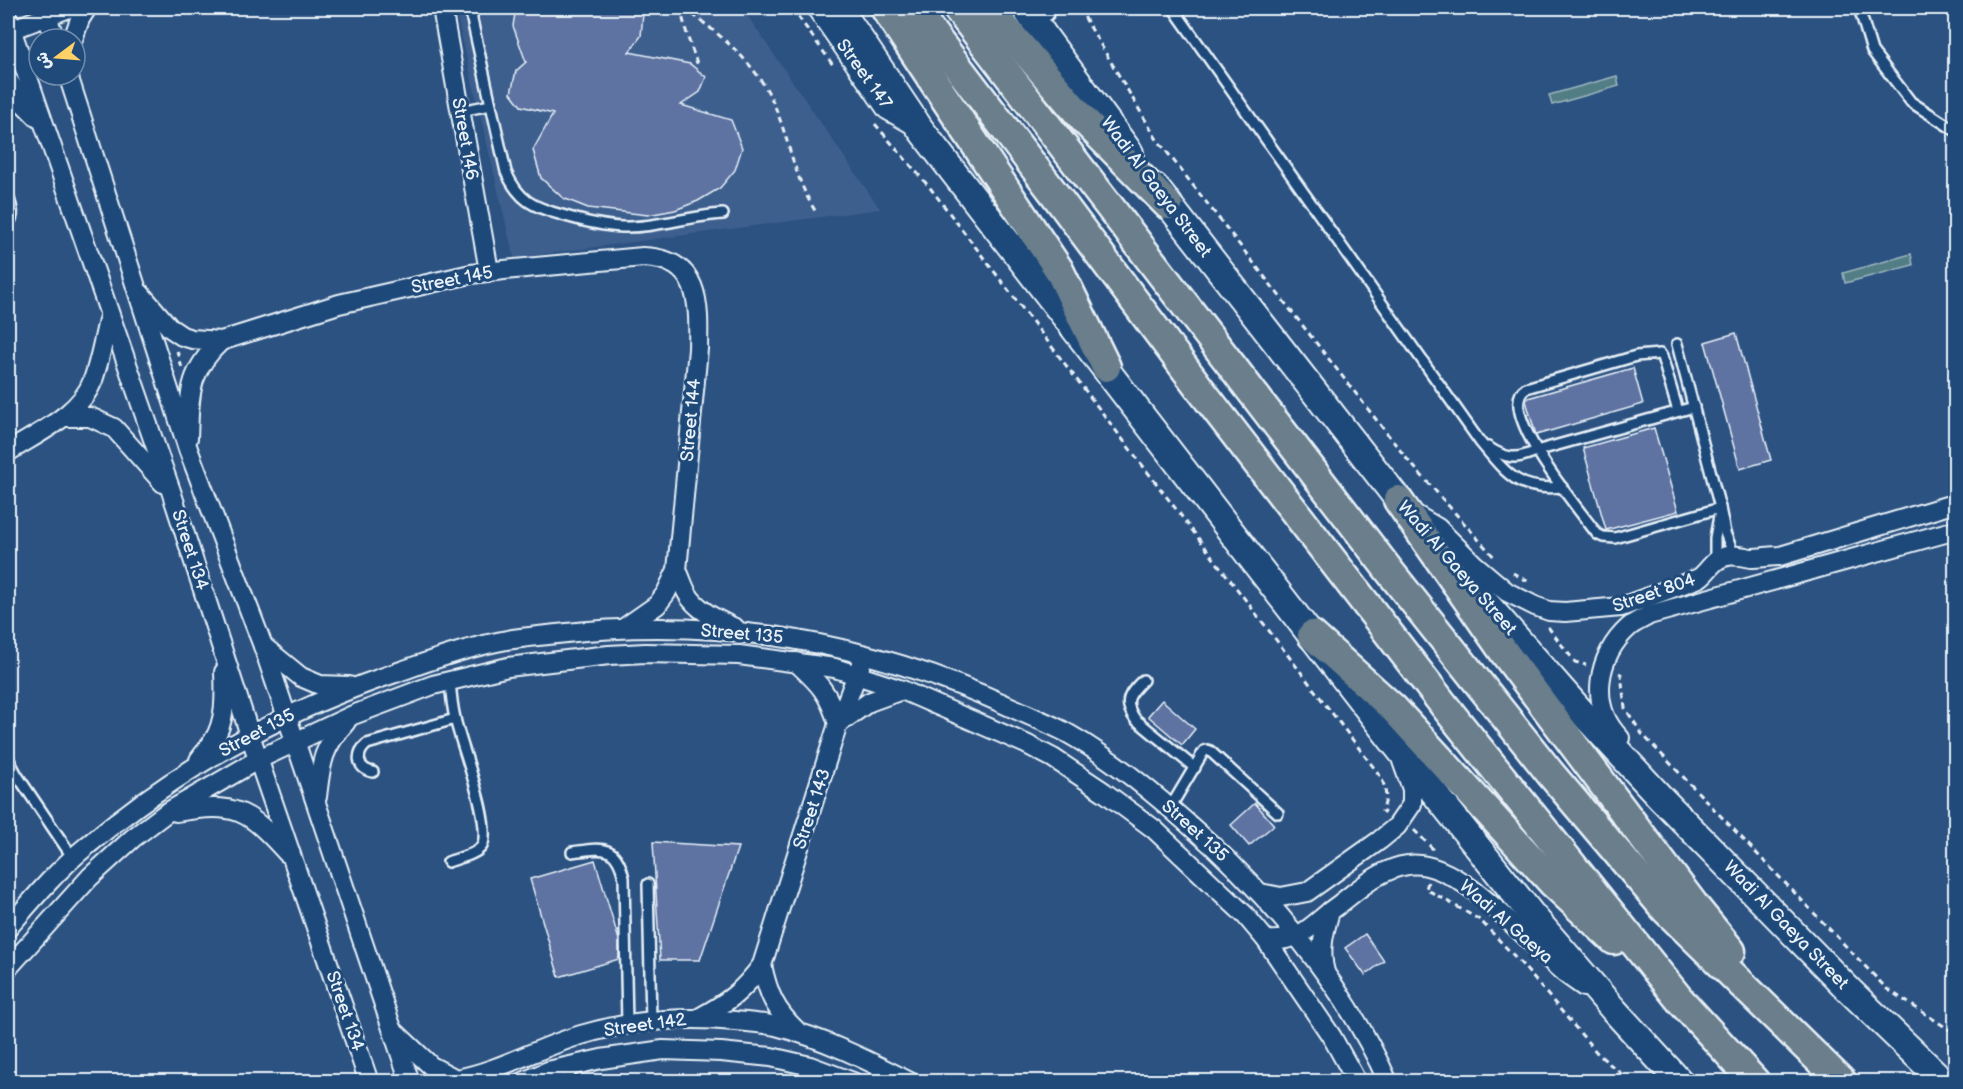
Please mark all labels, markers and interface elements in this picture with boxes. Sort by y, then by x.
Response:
north arrow [27,27,87,87]
street label: Street 147 [832,35,896,113]
text: ش [32,50,56,72]
street label: Street 146 [447,96,483,182]
street label: Wadi Al Gaeya Street [1096,112,1216,262]
street label: Street 145 [409,262,495,298]
street label: Street 144 [677,378,705,462]
street label: Wadi Al Gaeya Street [1393,497,1521,640]
street label: Street 134 [167,507,213,593]
street label: Street 804 [1610,569,1698,617]
street label: Street 135 [700,620,784,648]
street label: Street 135 [216,704,298,762]
street label: Street 143 [789,766,835,852]
street label: Street 135 [1157,796,1233,866]
street label: Wadi Al Gaeya Street [1719,856,1853,994]
street label: Wadi Al Gaeya [1455,876,1557,968]
street label: Street 134 [322,968,368,1054]
street label: Street 142 [603,1009,688,1041]

